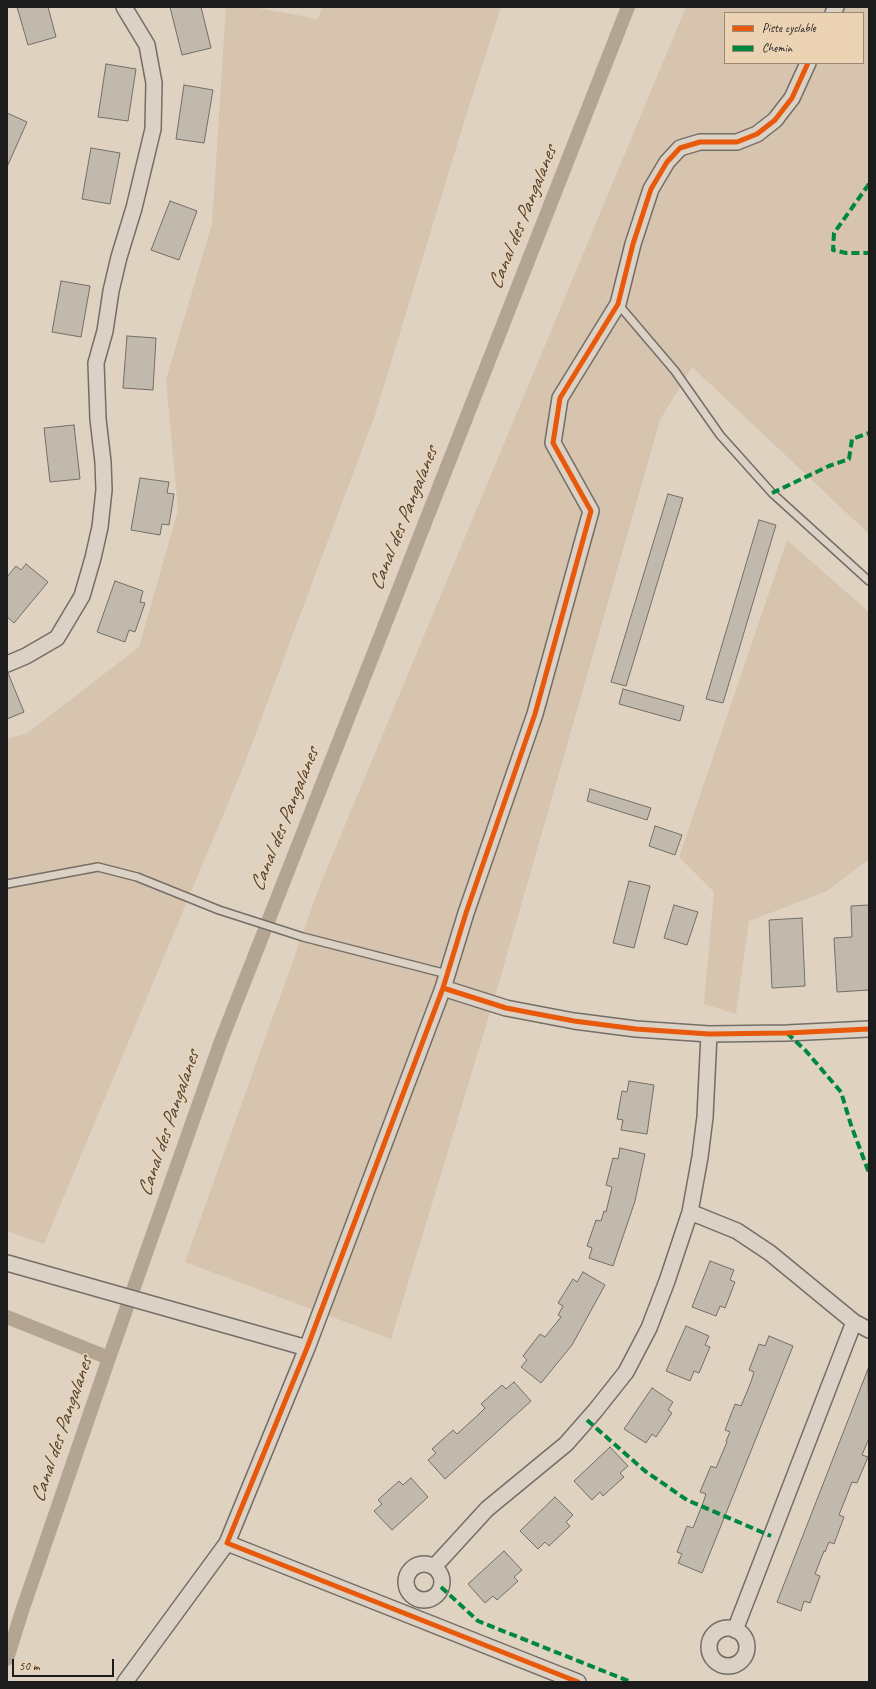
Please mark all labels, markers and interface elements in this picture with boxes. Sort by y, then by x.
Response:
legend [724,12,864,64]
text: Piste cyclable [762,20,816,36]
text: Chemin [762,40,792,56]
water label: Canal des Pangalanes [483,143,563,293]
water label: Canal des Pangalanes [364,444,444,594]
water label: Canal des Pangalanes [245,745,325,895]
water label: Canal des Pangalanes [132,1048,206,1200]
water label: Canal des Pangalanes [25,1354,99,1506]
scale bar [14,1651,116,1677]
text: 50 m [19,1658,39,1674]

